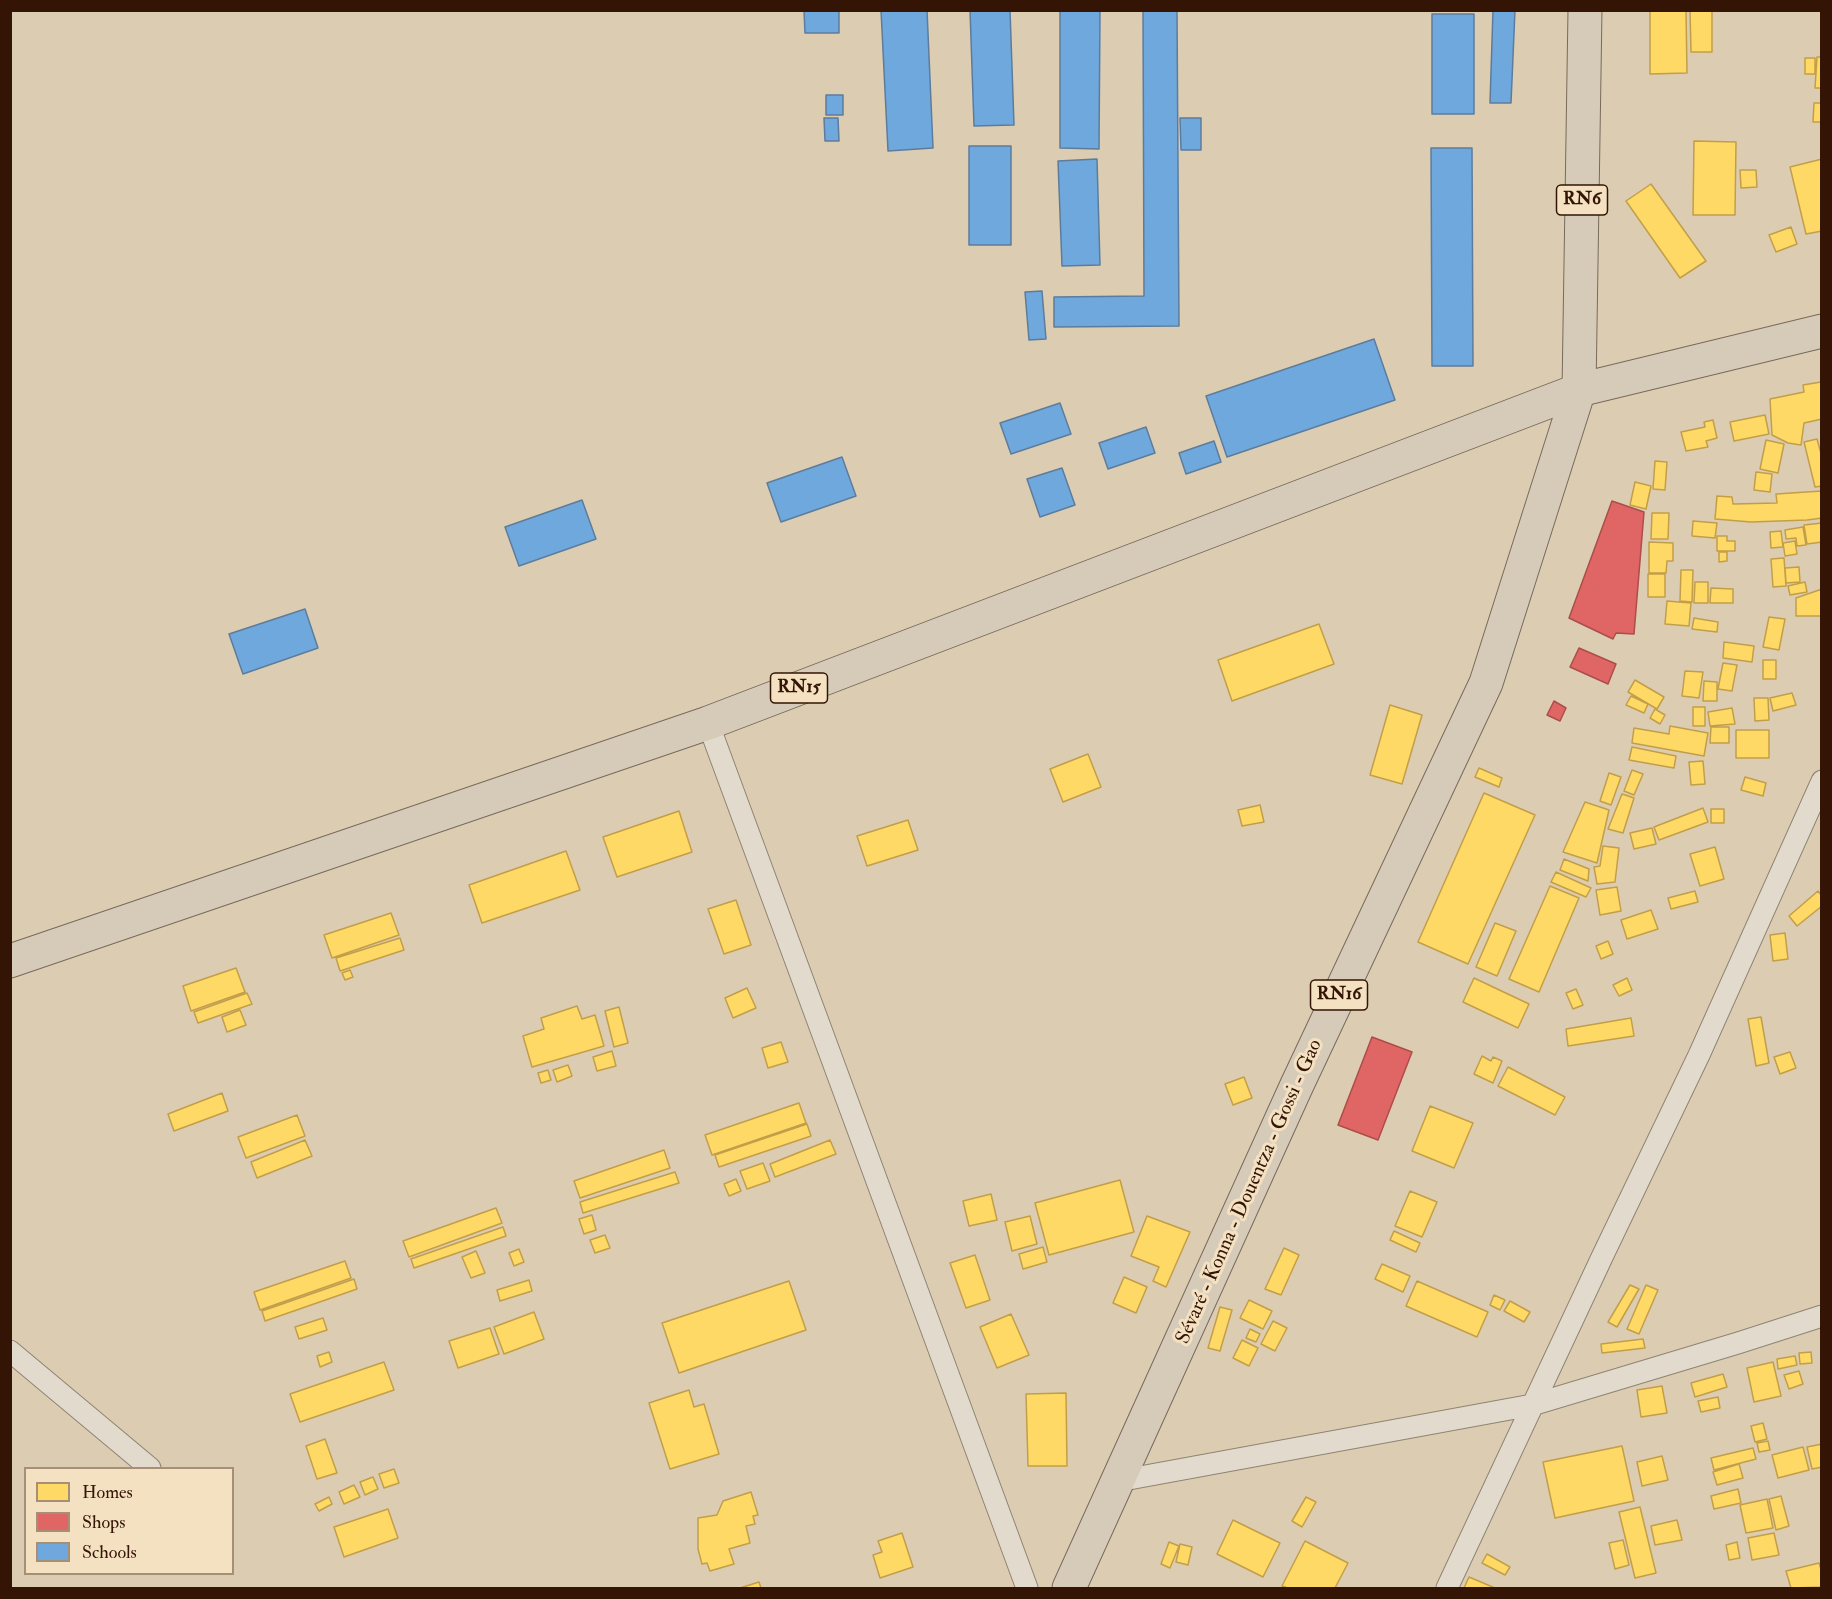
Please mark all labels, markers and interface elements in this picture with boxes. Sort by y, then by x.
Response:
road number: RN6 [1556,185,1608,215]
road number: RN15 [770,673,828,703]
road number: RN16 [1310,980,1368,1010]
street label: Sévaré - Konna - Douentza - Gossi - Gao [1172,1036,1328,1348]
legend [24,1467,234,1575]
text: Homes [82,1481,133,1504]
text: Shops [82,1511,125,1534]
text: Schools [82,1541,137,1564]

